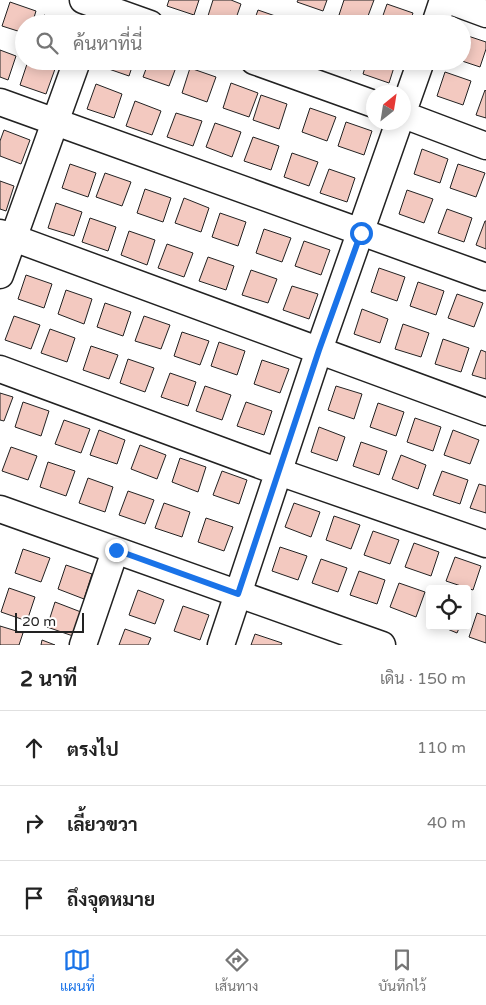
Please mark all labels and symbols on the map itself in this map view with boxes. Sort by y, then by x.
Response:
north arrow [366,85,411,130]
route start [350,222,373,245]
route end [105,539,128,562]
scale bar [15,610,84,633]

